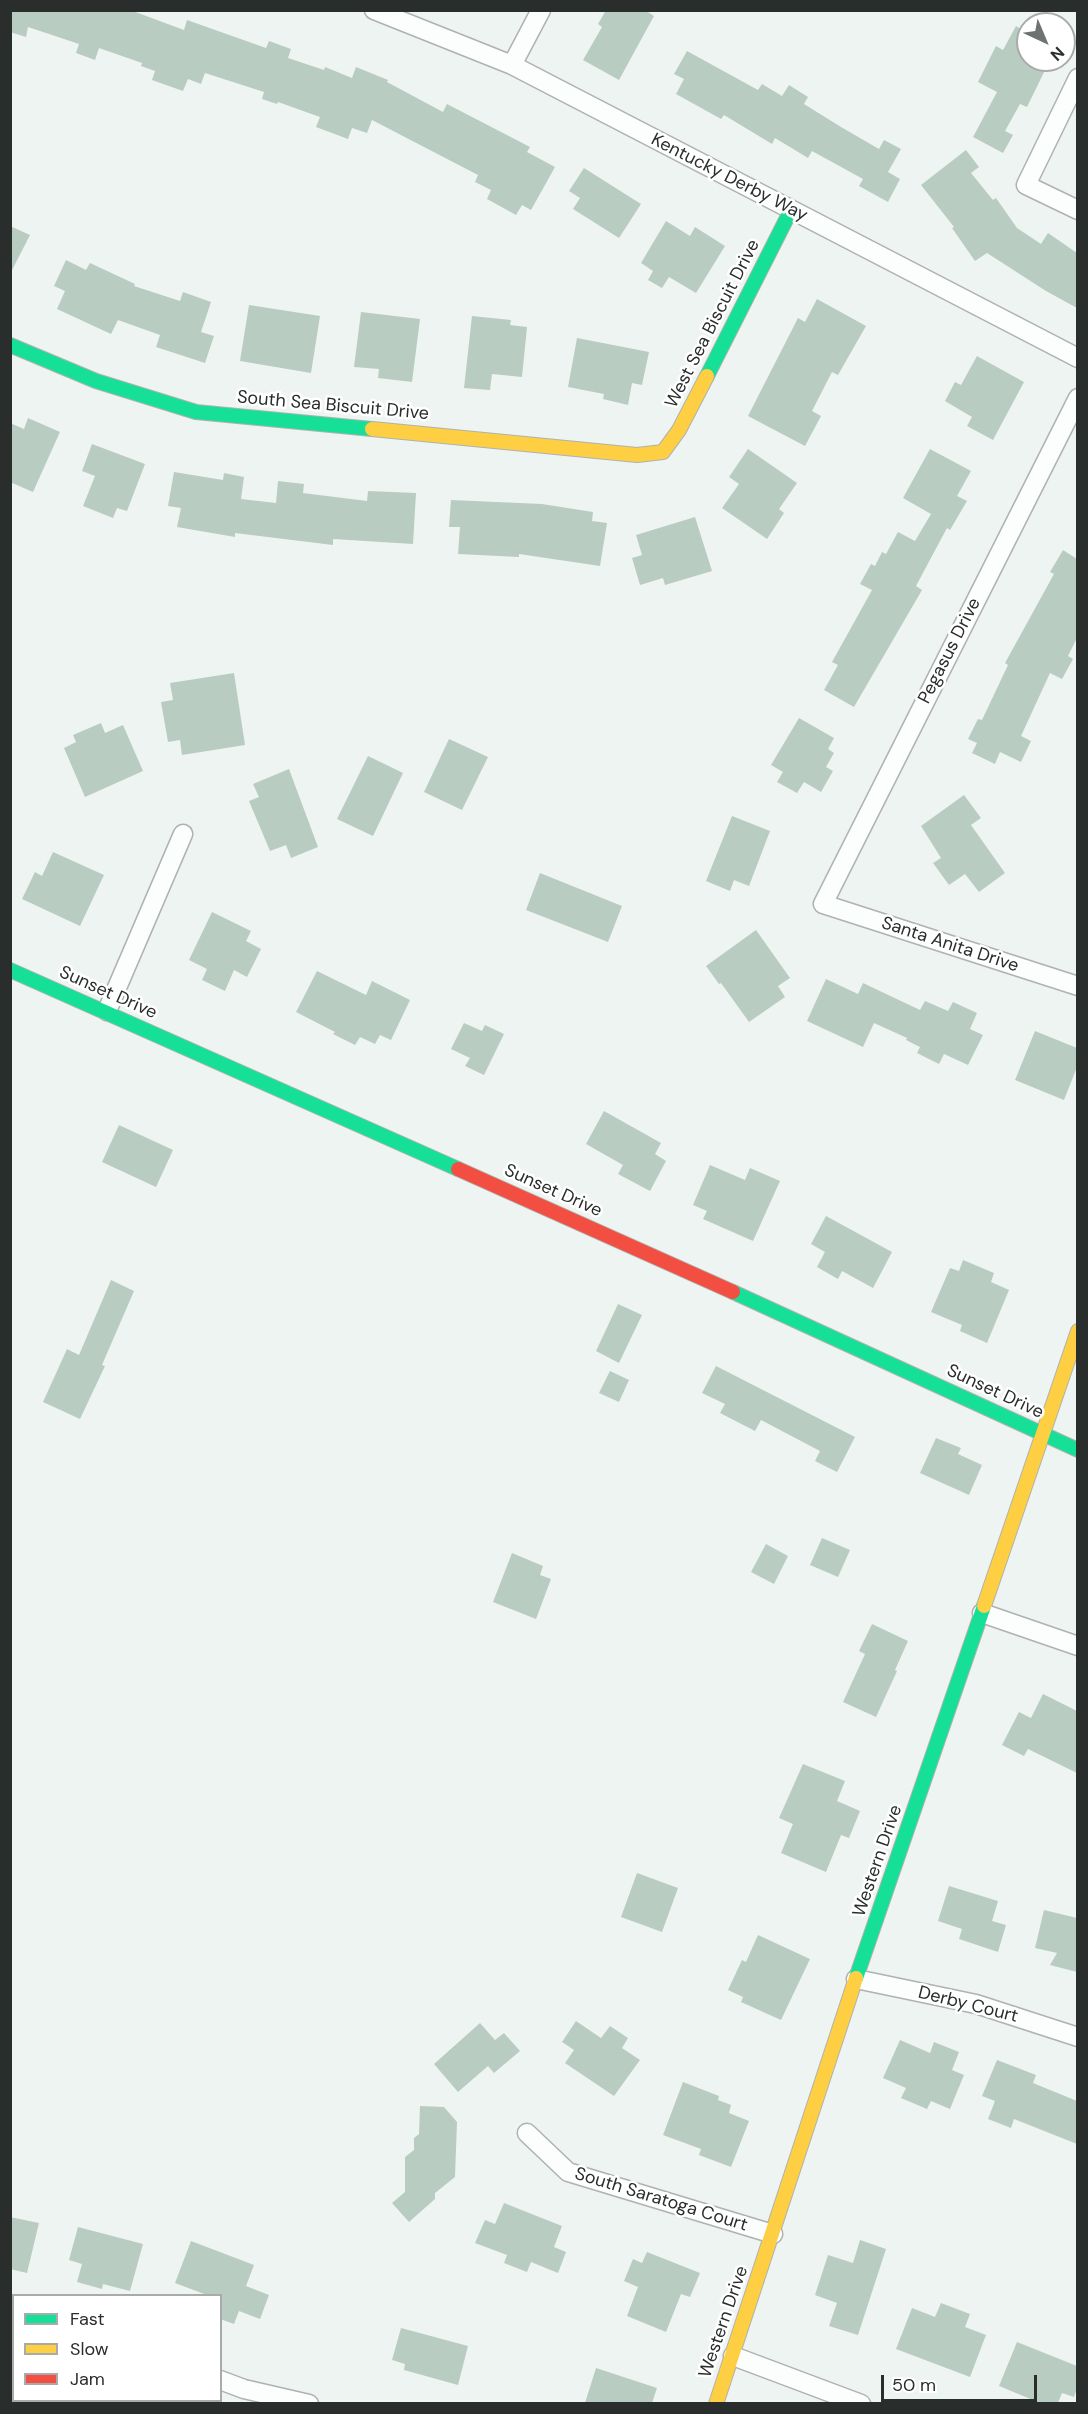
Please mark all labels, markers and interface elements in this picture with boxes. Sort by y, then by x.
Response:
north arrow [1016,12,1076,72]
text: N [1046,42,1069,65]
street label: Kentucky Derby Way [647,129,811,227]
street label: West Sea Biscuit Drive [661,236,765,412]
street label: South Sea Biscuit Drive [236,387,430,425]
street label: Pegasus Drive [914,595,986,707]
street label: Santa Anita Drive [879,913,1021,977]
street label: Sunset Drive [56,962,160,1024]
street label: Sunset Drive [501,1160,605,1222]
street label: Sunset Drive [943,1360,1047,1424]
street label: Western Drive [849,1802,907,1920]
street label: Derby Court [916,1982,1020,2028]
street label: South Saratoga Court [572,2163,750,2237]
street label: Western Drive [695,2263,753,2381]
legend [12,2294,222,2402]
text: Fast [70,2307,105,2331]
text: Slow [70,2337,109,2361]
scale bar [884,2363,1040,2401]
text: Jam [70,2367,105,2391]
text: 50 m [892,2373,936,2397]

